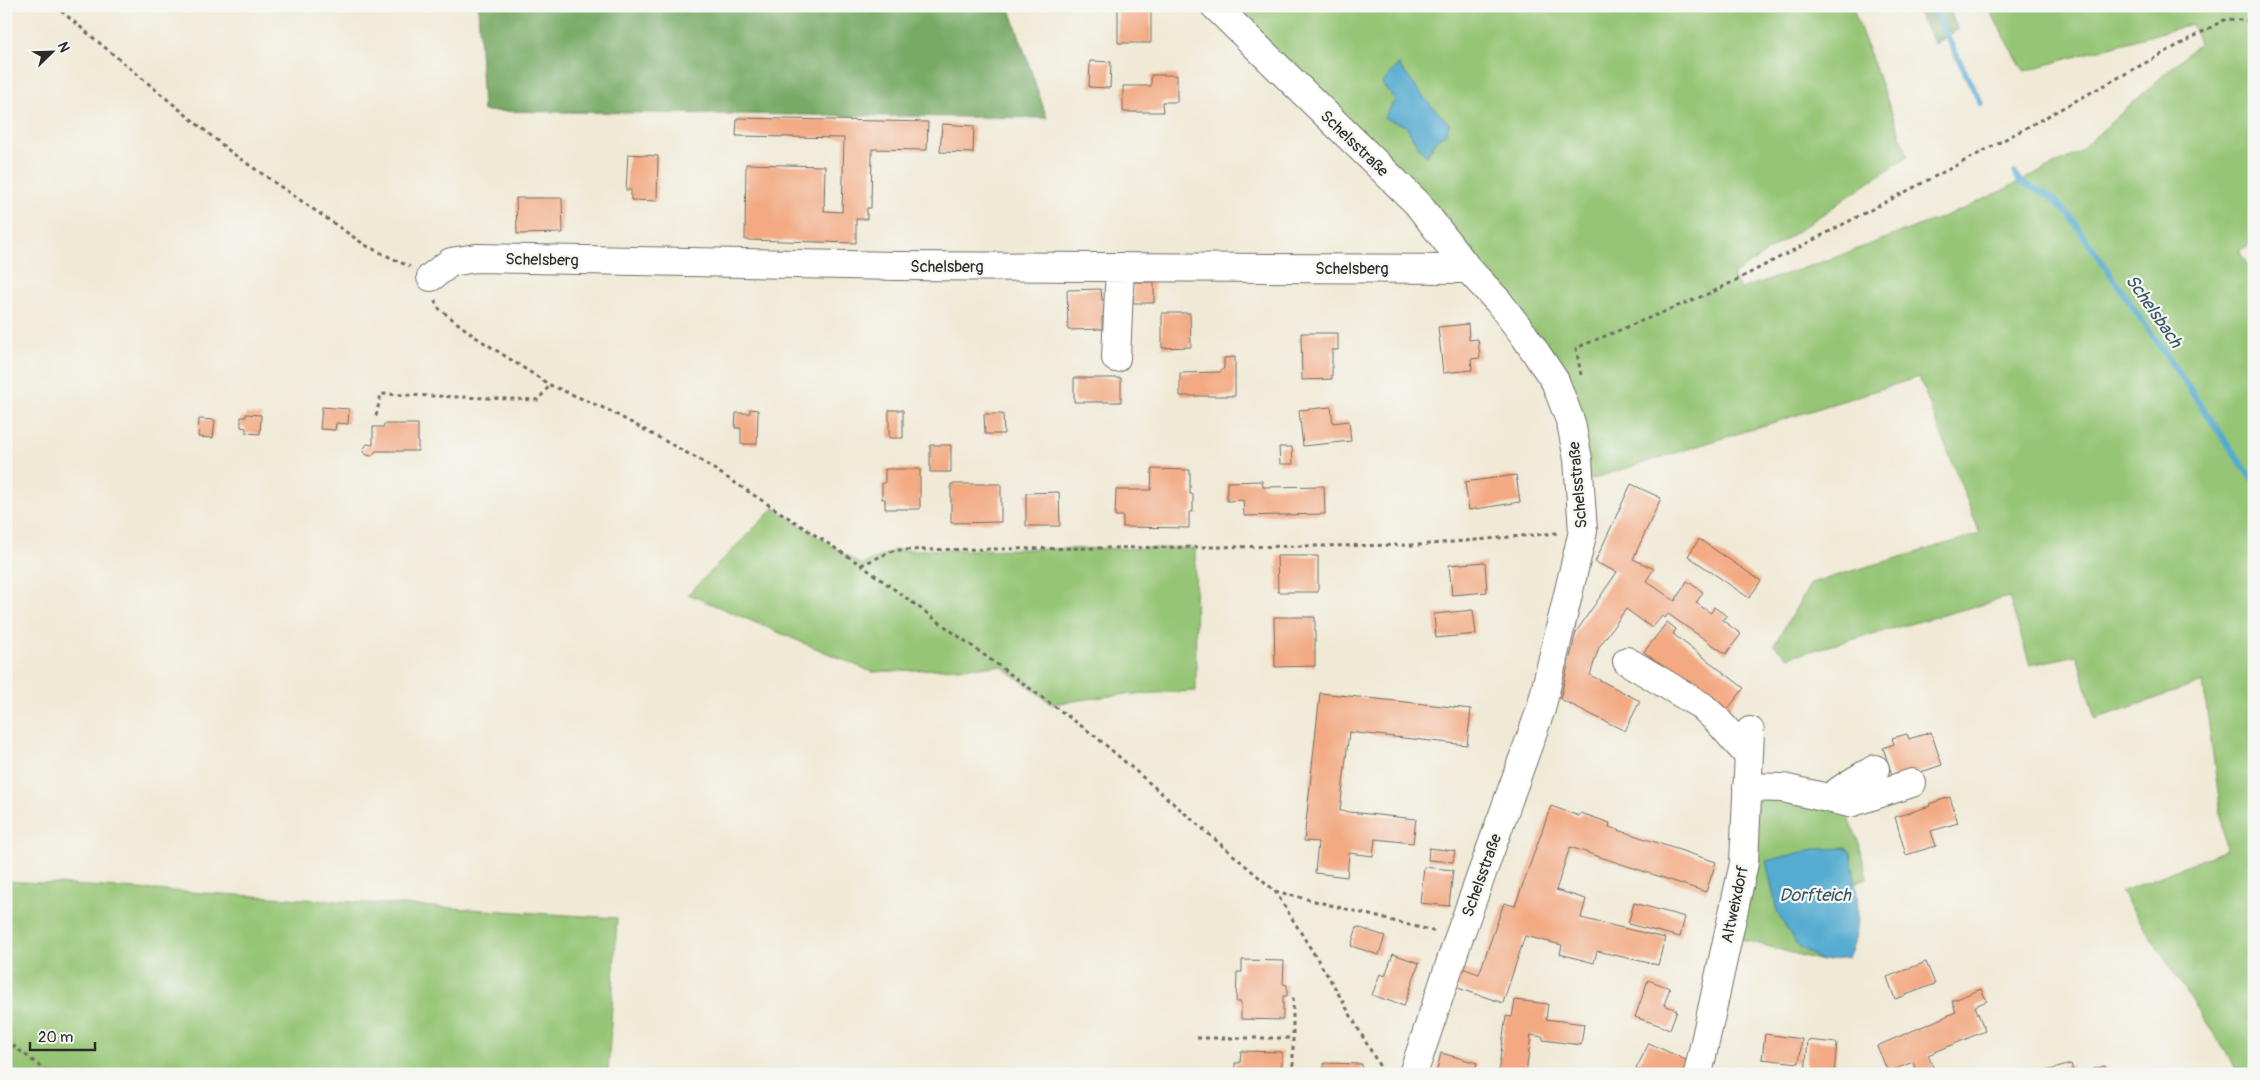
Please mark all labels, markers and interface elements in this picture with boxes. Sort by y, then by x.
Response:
north arrow [28,28,78,78]
text: N [54,39,73,55]
street label: Schelsstraße [1316,106,1393,181]
street label: Schelsberg [505,249,579,271]
street label: Schelsberg [910,257,984,277]
street label: Schelsberg [1315,259,1389,279]
water label: Schelsbach [2120,270,2188,354]
street label: Schelsstraße [1564,441,1592,529]
street label: Schelsstraße [1458,831,1506,920]
street label: Altweixdorf [1717,863,1753,945]
water label: Dorfteich [1779,884,1852,907]
scale bar [30,1020,95,1052]
text: 20 m [38,1028,73,1047]

